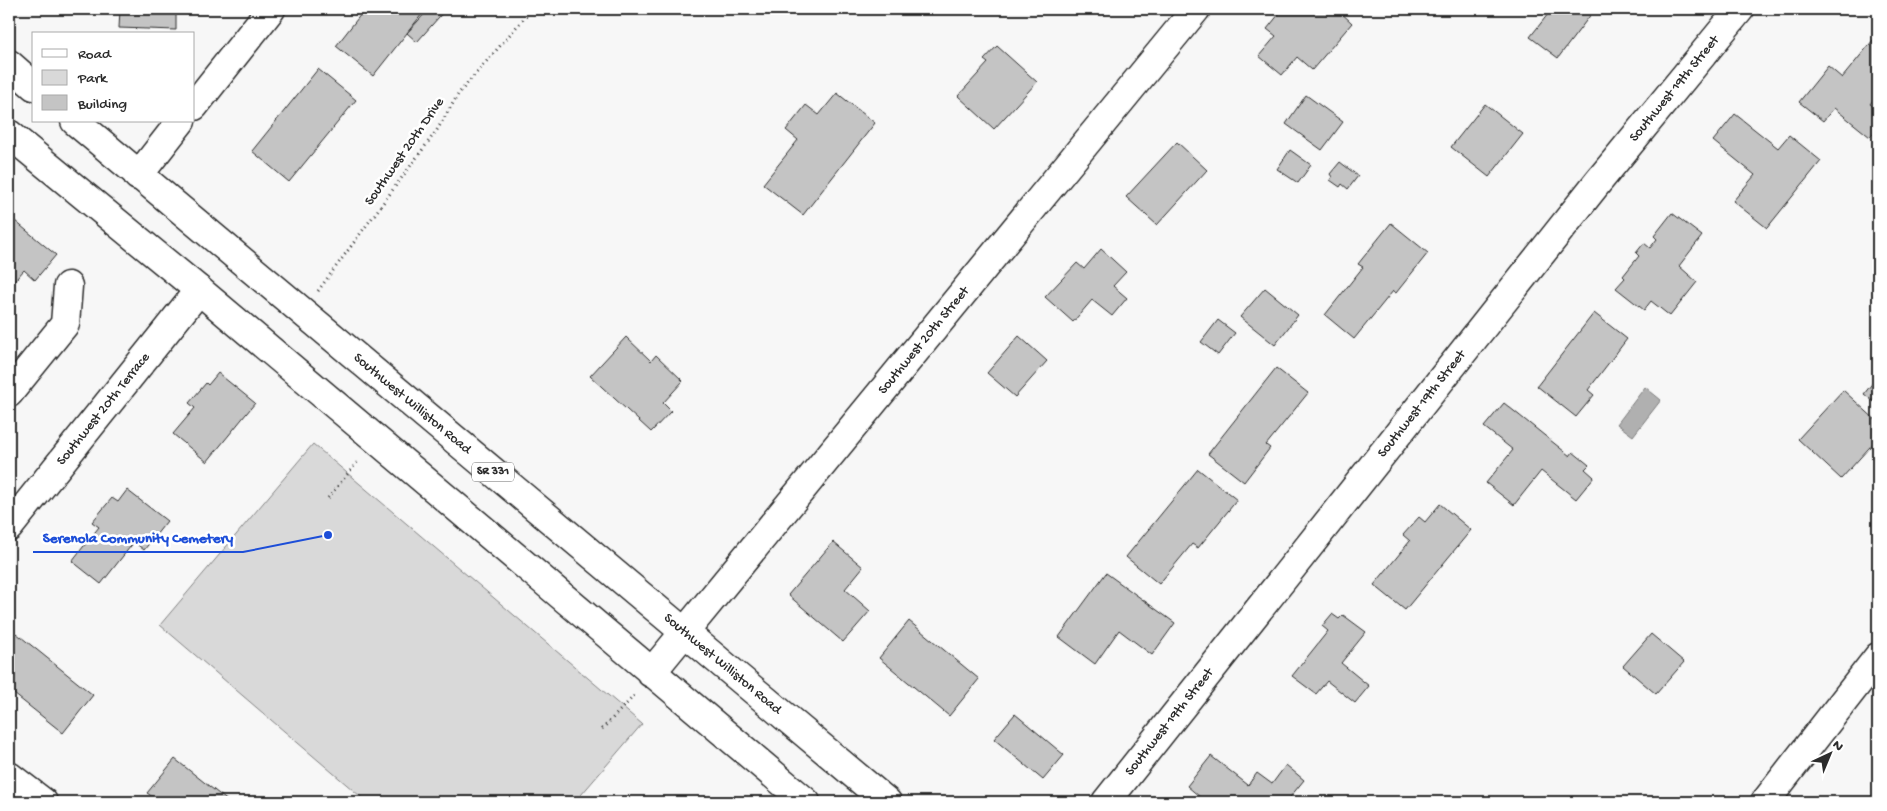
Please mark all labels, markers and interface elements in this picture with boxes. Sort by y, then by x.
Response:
street label: Southwest 19th Street [1626,31,1724,145]
legend [32,32,195,122]
text: Road [78,46,112,64]
text: Park [77,70,108,88]
street label: Southwest 20th Drive [361,94,449,209]
text: Building [77,96,127,114]
street label: Southwest 20th Street [875,282,974,398]
street label: Southwest 19th Street [1374,346,1470,461]
street label: Southwest 20th Terrace [53,349,154,469]
street label: Southwest Williston Road [350,349,476,459]
road number: SR 331 [472,462,514,482]
callout: Serenola Community Cemetery [33,522,243,552]
text: Serenola Community Cemetery [43,530,234,548]
street label: Southwest Williston Road [660,610,786,719]
street label: Southwest 19th Street [1122,664,1218,779]
north arrow [1804,728,1854,778]
text: N [1828,737,1846,756]

